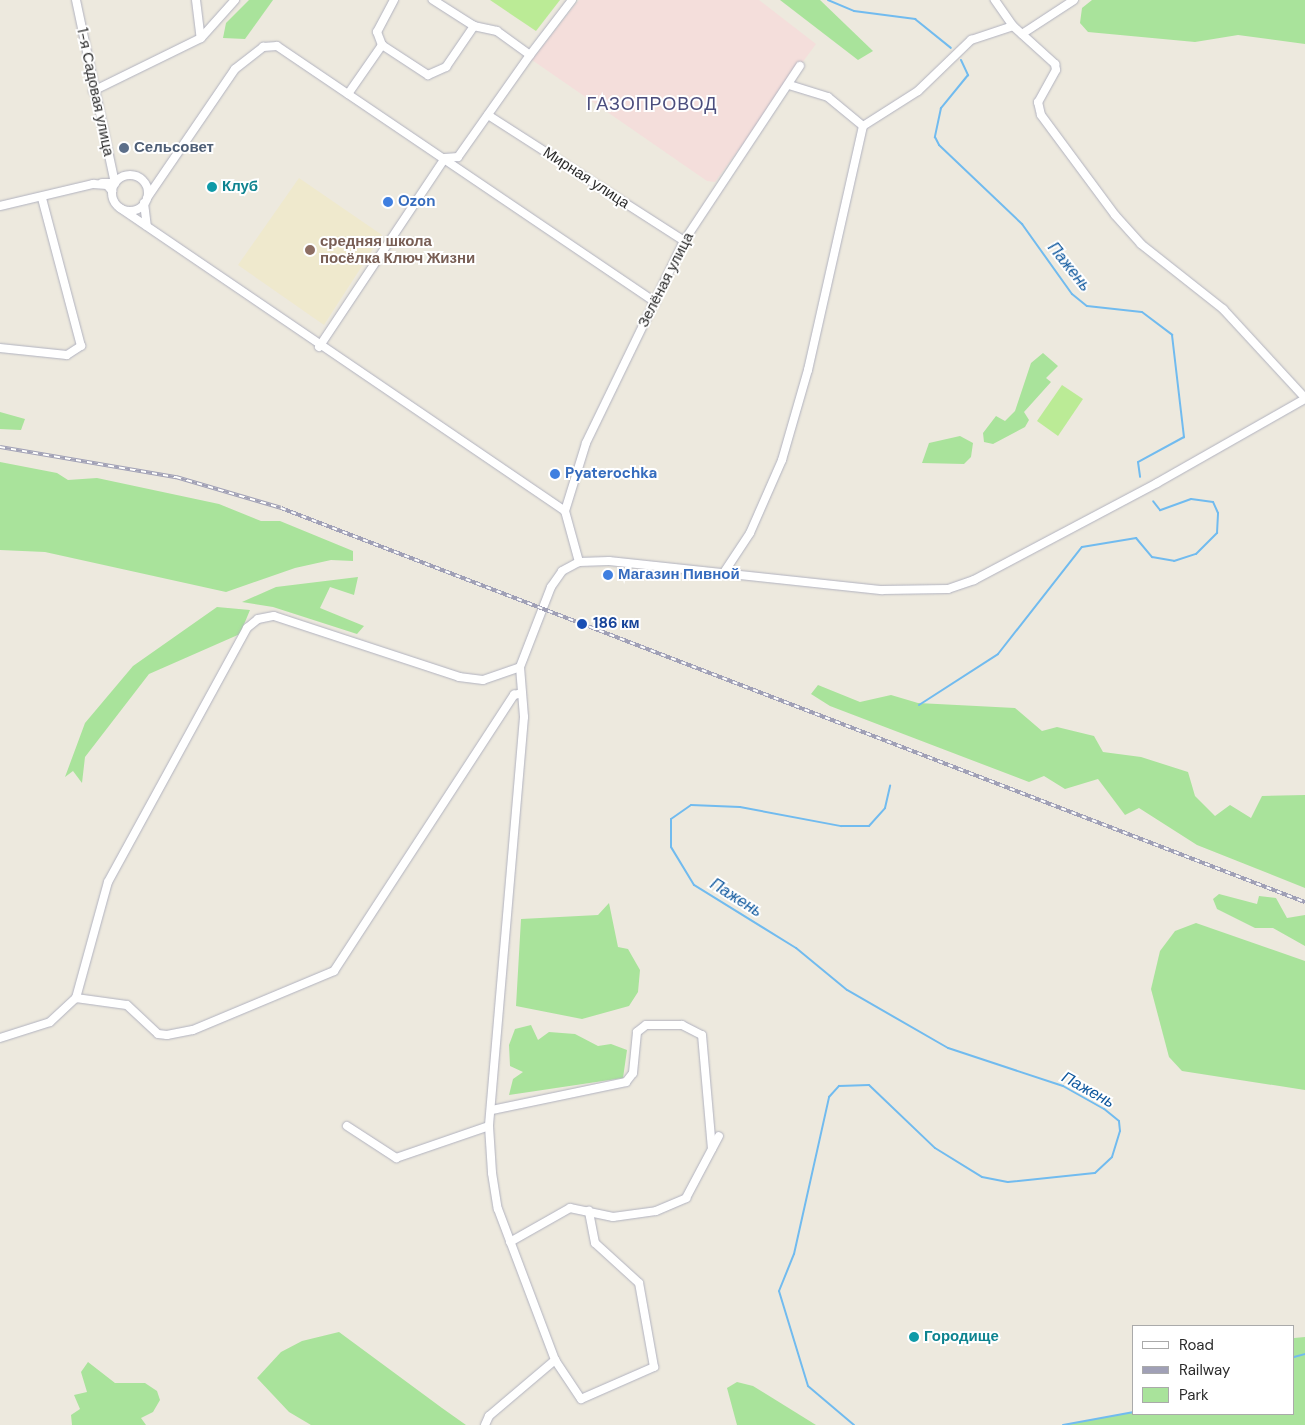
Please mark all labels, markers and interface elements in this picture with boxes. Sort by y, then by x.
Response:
street label: 1-я Садовая улица [73,26,117,158]
district label: ГАЗОПРОВОД [585,93,719,115]
place label: Сельсовет [134,139,214,157]
marker: Сельсовет [118,142,130,154]
street label: Мирная улица [540,143,632,213]
place label: Клуб [222,178,258,196]
marker: Клуб [206,181,218,193]
place label: Ozon [398,193,436,211]
marker: Ozon [382,196,394,208]
street label: Зелёная улица [634,230,698,330]
place label: средняя школа посёлка Ключ Жизни [320,232,475,267]
water label: Пажень [1043,239,1095,295]
marker: средняя школа посёлка Ключ Жизни [304,244,316,256]
place label: Pyaterochka [565,465,657,483]
marker: Pyaterochka [549,468,561,480]
place label: Магазин Пивной [618,566,740,584]
marker: Магазин Пивной [602,569,614,581]
place label: 186 км [593,615,640,633]
marker: 186 км [575,617,589,631]
water label: Пажень [706,875,766,921]
water label: Пажень [1058,1068,1118,1112]
legend [1132,1325,1295,1415]
place label: Городище [924,1328,999,1346]
marker: Городище [908,1331,920,1343]
text: Road [1179,1335,1214,1355]
text: Railway [1179,1360,1230,1380]
text: Park [1179,1385,1209,1405]

